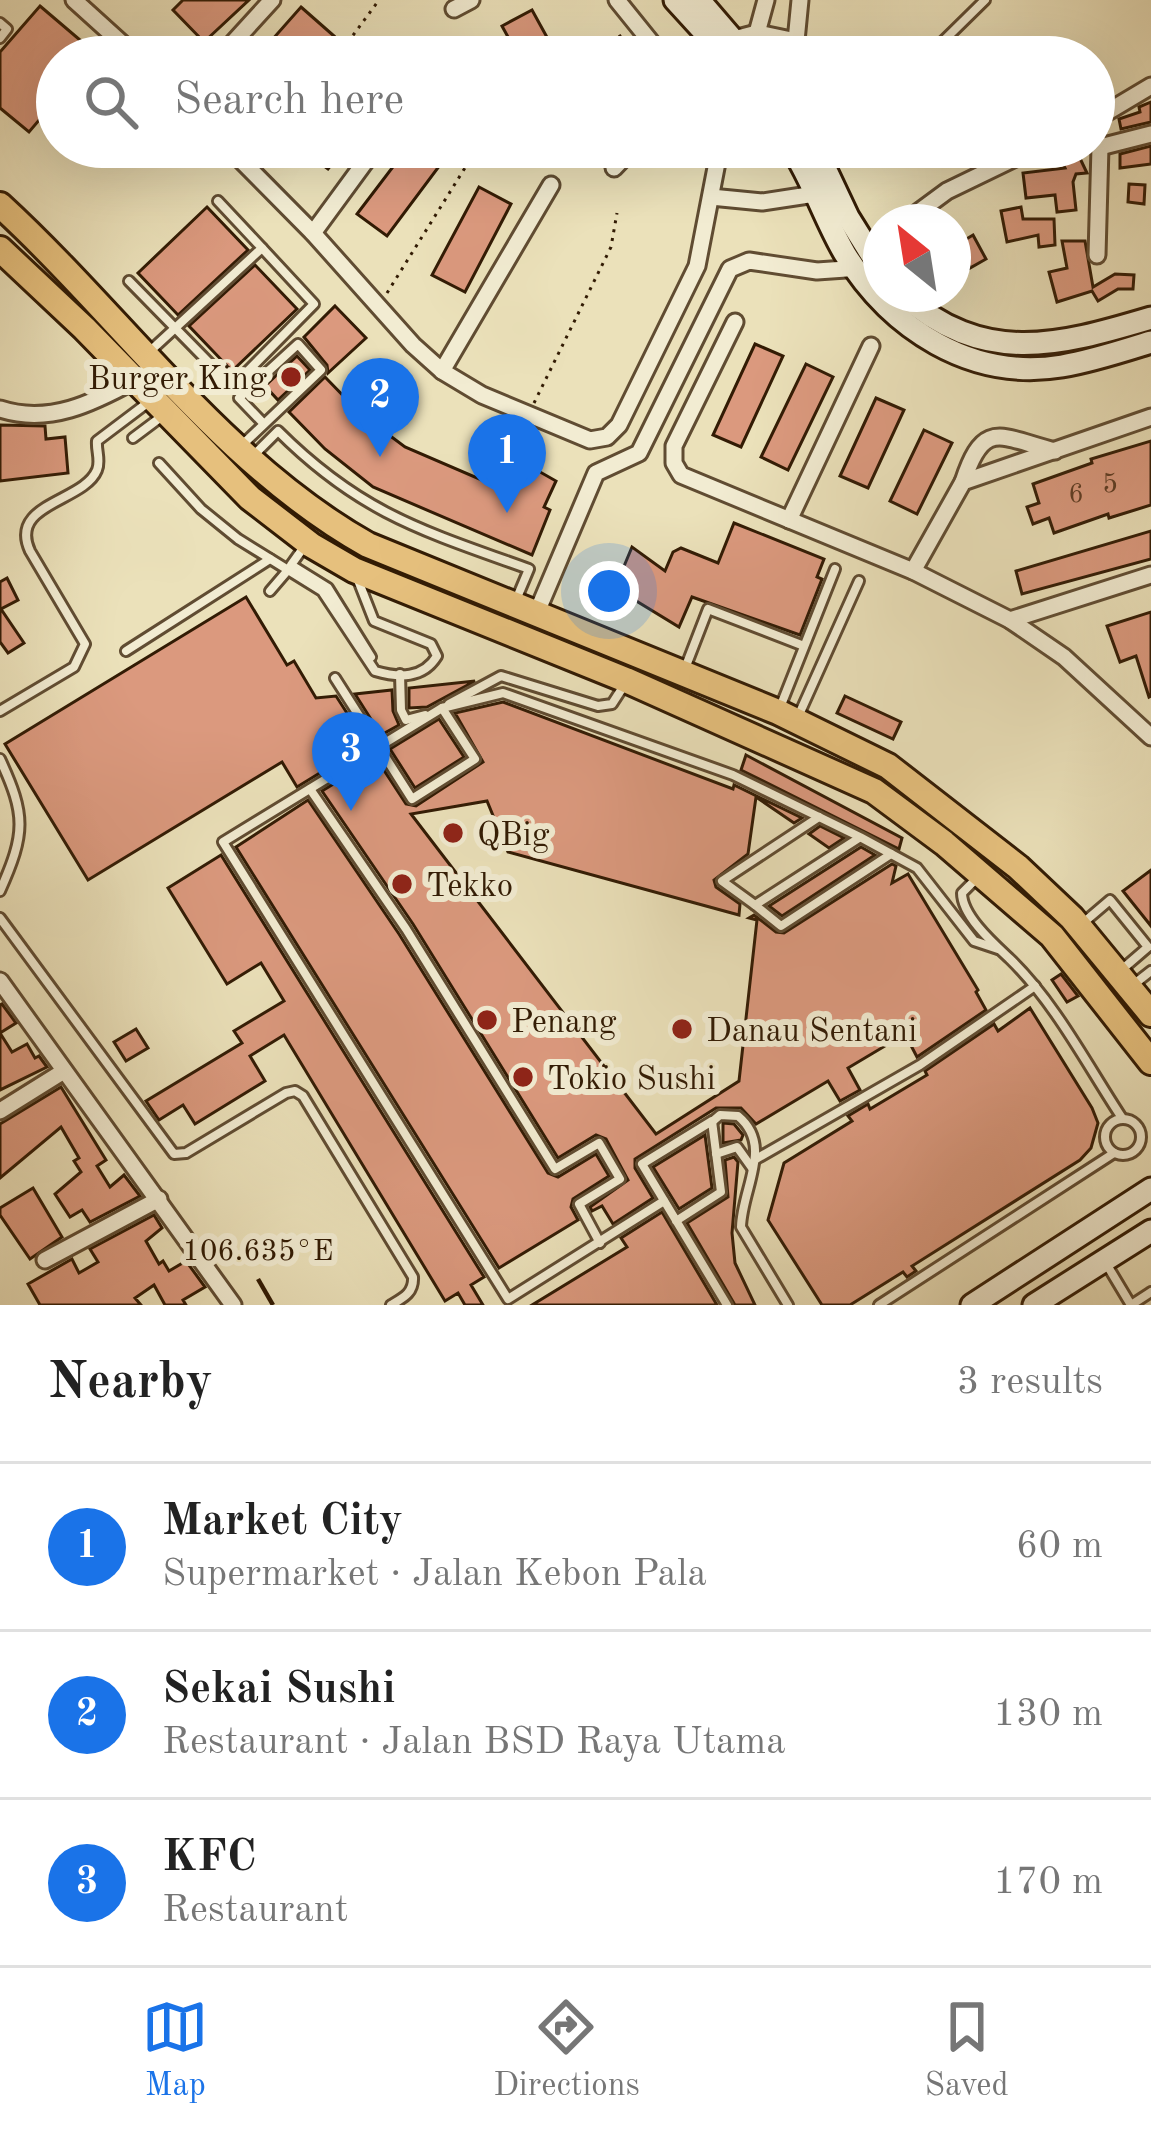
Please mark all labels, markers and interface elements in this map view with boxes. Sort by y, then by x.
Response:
search box [36,36,1115,168]
icon: search [78,69,144,135]
text: Search here [174,79,404,124]
north arrow [863,204,971,312]
pin: 2 [341,358,419,457]
place label: Burger King [88,364,267,397]
marker: Burger King [278,364,304,390]
pin: 1 [468,414,546,513]
house number: 5 [1102,471,1118,498]
house number: 6 [1068,481,1084,508]
your location [579,561,639,621]
pin: 3 [312,712,390,811]
marker: QBig [440,820,466,846]
place label: QBig [477,820,550,853]
marker: Tekko [389,871,415,897]
place label: Tekko [426,871,513,904]
marker: Penang [474,1007,500,1033]
place label: Penang [511,1007,617,1040]
marker: Danau Sentani [669,1016,695,1042]
place label: Danau Sentani [706,1016,917,1049]
marker: Tokio Sushi [510,1064,536,1090]
place label: Tokio Sushi [547,1064,716,1097]
text: 106.635°E [183,1237,333,1267]
text: Nearby [48,1358,213,1409]
text: 3 results [957,1363,1103,1402]
text: Market City [162,1500,403,1545]
text: 1 [76,1527,98,1566]
text: 60 m [1016,1527,1103,1566]
text: Supermarket · Jalan Kebon Pala [162,1555,707,1594]
text: Sekai Sushi [162,1668,396,1713]
text: 2 [76,1695,98,1734]
text: 130 m [993,1695,1103,1734]
text: Restaurant · Jalan BSD Raya Utama [162,1723,786,1762]
text: KFC [162,1836,257,1881]
text: 3 [76,1863,98,1902]
text: 170 m [993,1863,1103,1902]
text: Restaurant [162,1891,349,1930]
tab: Map [142,1994,208,2107]
tab: Directions [493,1994,640,2107]
tab: Saved [925,1994,1009,2107]

